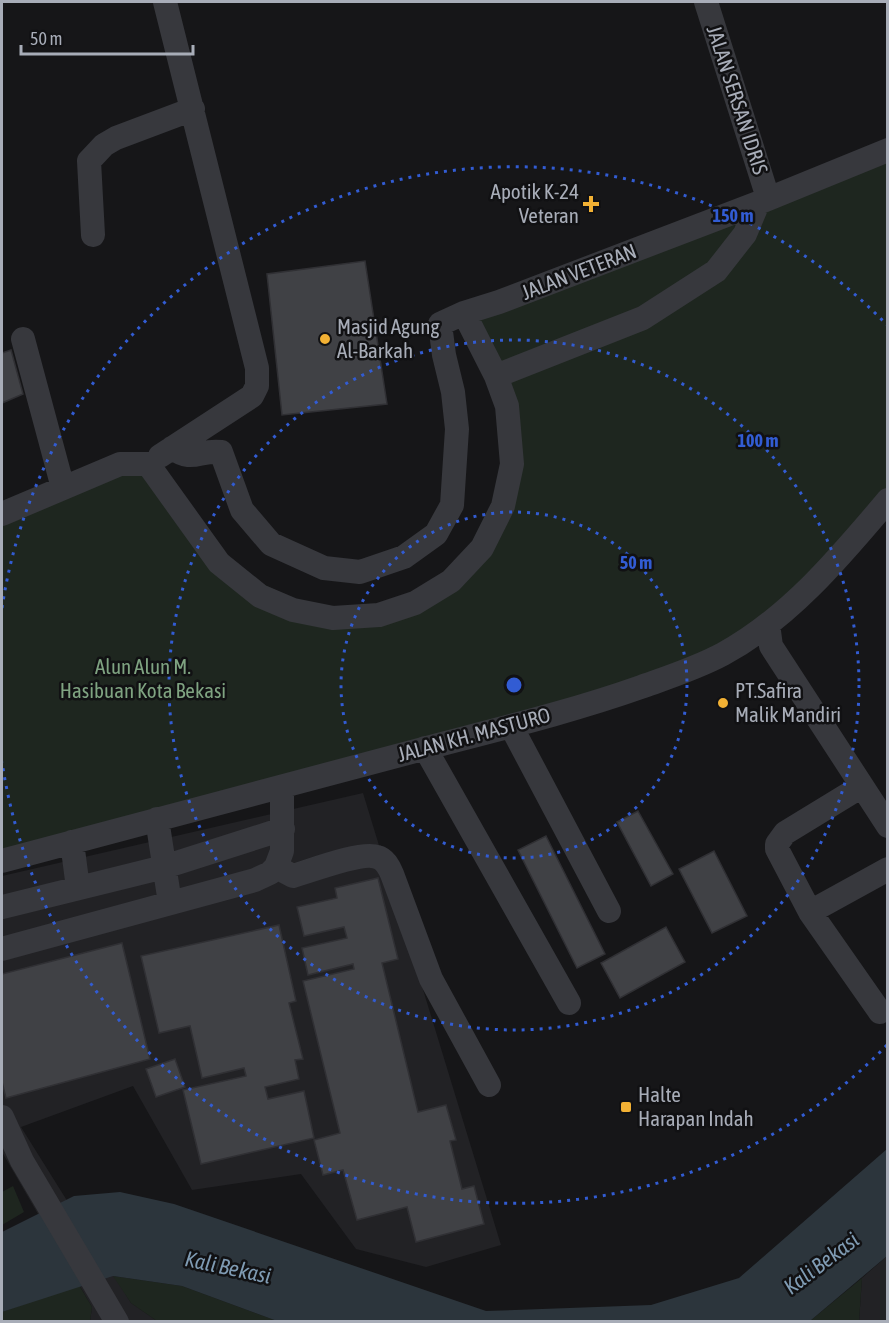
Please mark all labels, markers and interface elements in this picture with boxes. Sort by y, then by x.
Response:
scale bar [21,18,194,56]
street label: JALAN SERSAN IDRIS [703,22,773,177]
text: 50 m [30,28,62,49]
place label: Apotik K-24 Veteran [491,179,579,227]
marker: Apotik K-24 Veteran [584,197,598,211]
text: 150 m [713,205,753,226]
street label: JALAN VETERAN [518,238,640,304]
place label: Masjid Agung Al-Barkah [337,314,439,362]
marker: Masjid Agung Al-Barkah [318,332,332,346]
text: 100 m [738,430,778,451]
text: 50 m [620,552,652,573]
park label: Alun Alun M. Hasibuan Kota Bekasi [60,654,226,702]
centre of rings [504,675,524,695]
place label: PT.Safira Malik Mandiri [735,678,841,726]
marker: PT.Safira Malik Mandiri [716,696,730,710]
street label: JALAN KH. MASTURO [395,702,553,766]
place label: Halte Harapan Indah [638,1082,754,1130]
marker: Halte Harapan Indah [619,1100,633,1114]
water label: Kali Bekasi [778,1226,864,1300]
water label: Kali Bekasi [183,1245,273,1289]

